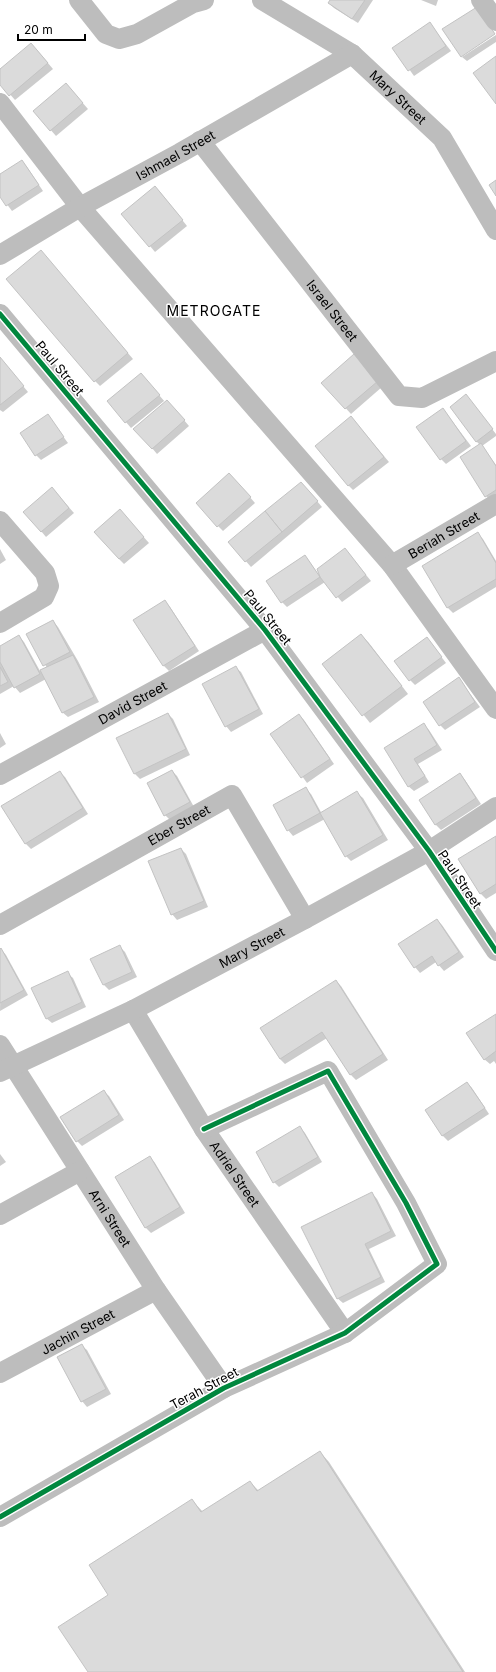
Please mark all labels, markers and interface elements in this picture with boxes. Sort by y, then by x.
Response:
scale bar [18,16,85,42]
text: 20 m [24,22,53,37]
street label: Mary Street [366,67,430,127]
street label: Ishmael Street [133,127,218,183]
street label: Israel Street [303,277,361,344]
district label: METROGATE [167,302,261,319]
street label: Paul Street [32,337,88,399]
street label: Beriah Street [405,508,482,562]
street label: Paul Street [241,586,295,648]
street label: David Street [96,677,169,728]
street label: Eber Street [145,801,213,849]
street label: Paul Street [435,847,485,911]
street label: Mary Street [216,923,287,971]
street label: Adriel Street [207,1138,263,1210]
street label: Arni Street [86,1186,134,1250]
street label: Jachin Street [38,1306,117,1358]
street label: Terah Street [167,1363,241,1413]

